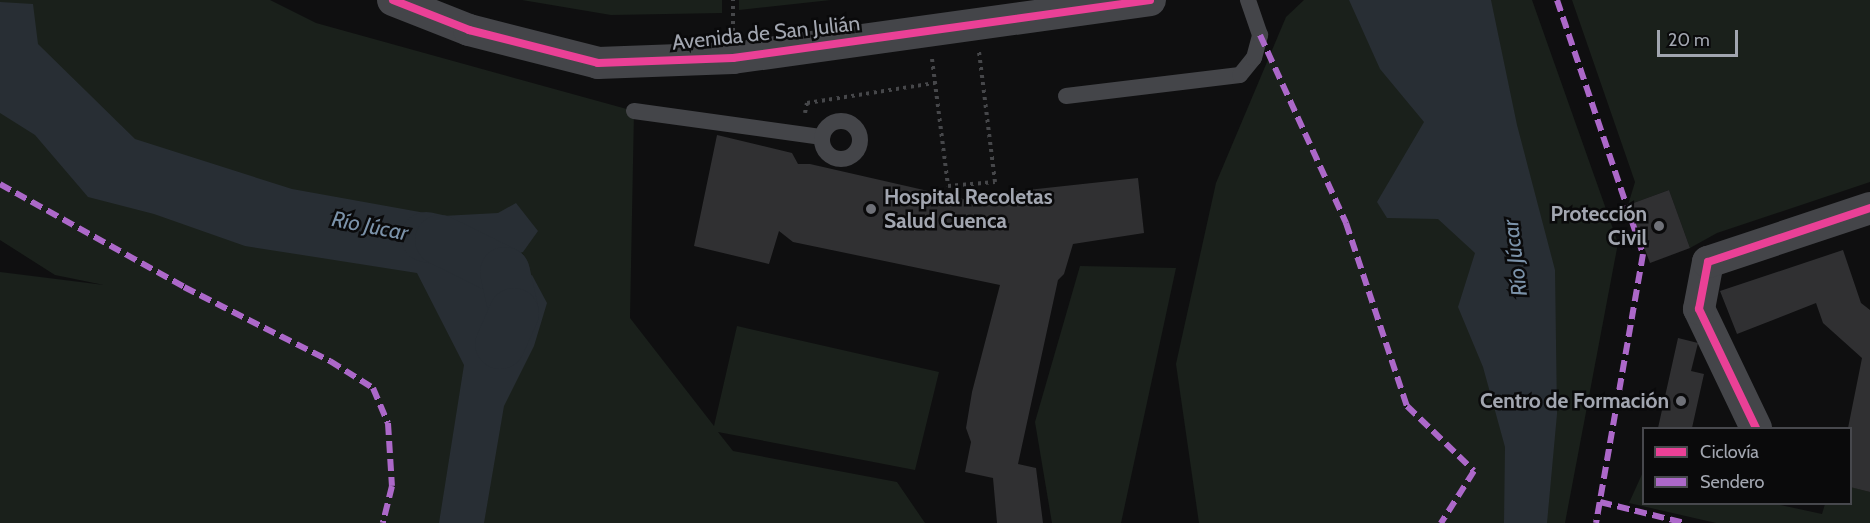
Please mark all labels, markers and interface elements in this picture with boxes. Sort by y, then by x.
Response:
street label: Avenida de San Julián [671,11,861,55]
scale bar [1660,18,1741,56]
text: 20 m [1668,29,1710,51]
place label: Hospital Recoletas Salud Cuenca [884,184,1053,234]
marker: Hospital Recoletas Salud Cuenca [862,200,880,218]
place label: Protección Civil [1550,201,1647,251]
water label: Río Júcar [330,206,410,246]
water label: Río Júcar [1497,218,1533,298]
marker: Protección Civil [1652,219,1666,233]
place label: Centro de Formación [1480,388,1669,414]
marker: Centro de Formación [1674,394,1688,408]
legend [1642,427,1852,505]
text: Ciclovía [1700,441,1759,463]
text: Sendero [1700,471,1764,493]

